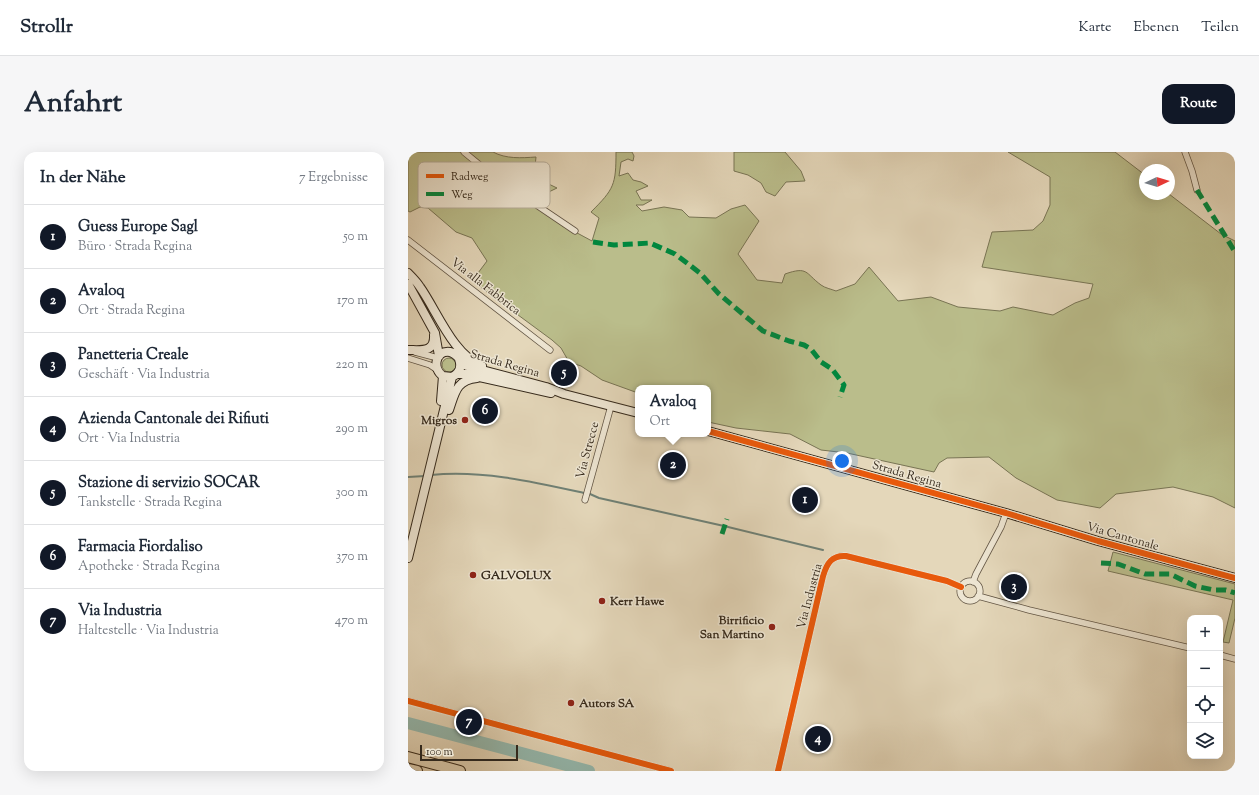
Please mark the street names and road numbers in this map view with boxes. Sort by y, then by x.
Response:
street label: Via alla Fabbrica [447,254,525,320]
street label: Strada Regina [468,345,542,383]
street label: Via Strecce [572,419,604,481]
street label: Strada Regina [870,456,944,494]
street label: Via Cantonale [1084,518,1161,556]
street label: Via Industria [793,561,827,631]

